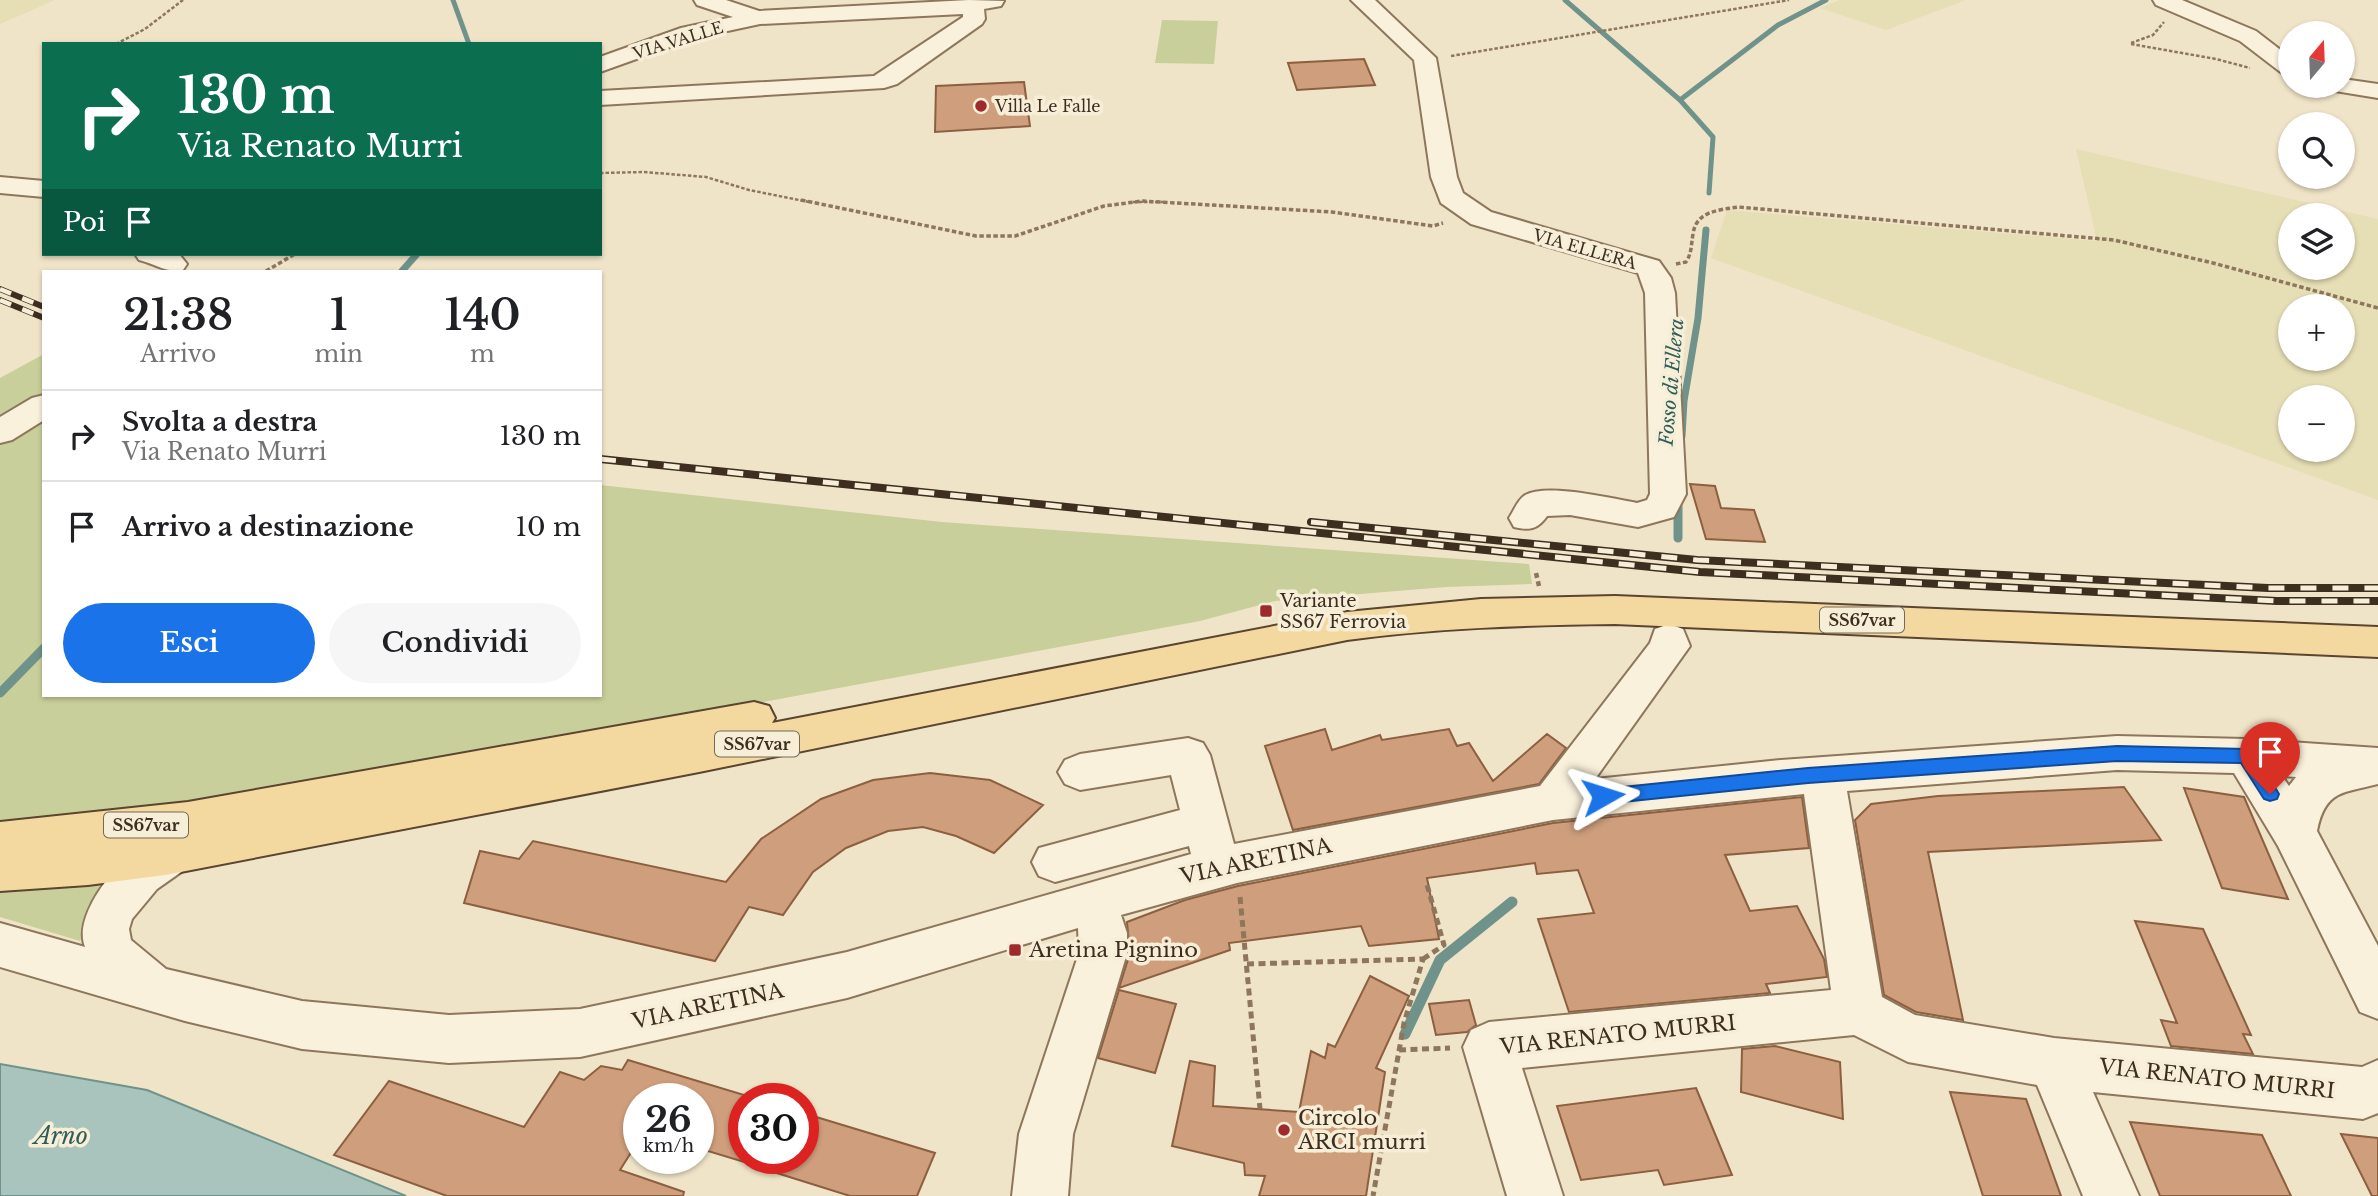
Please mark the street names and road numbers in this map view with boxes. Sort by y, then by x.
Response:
street label: VIA VALLE [629,17,726,64]
street label: VIA ELLERA [1530,224,1640,274]
road number: SS67var [1820,608,1904,632]
road number: SS67var [715,732,799,757]
road number: SS67var [104,812,188,838]
street label: VIA ARETINA [1177,832,1335,890]
street label: VIA ARETINA [629,977,787,1035]
street label: VIA RENATO MURRI [1498,1010,1737,1060]
street label: VIA RENATO MURRI [2097,1054,2336,1104]

